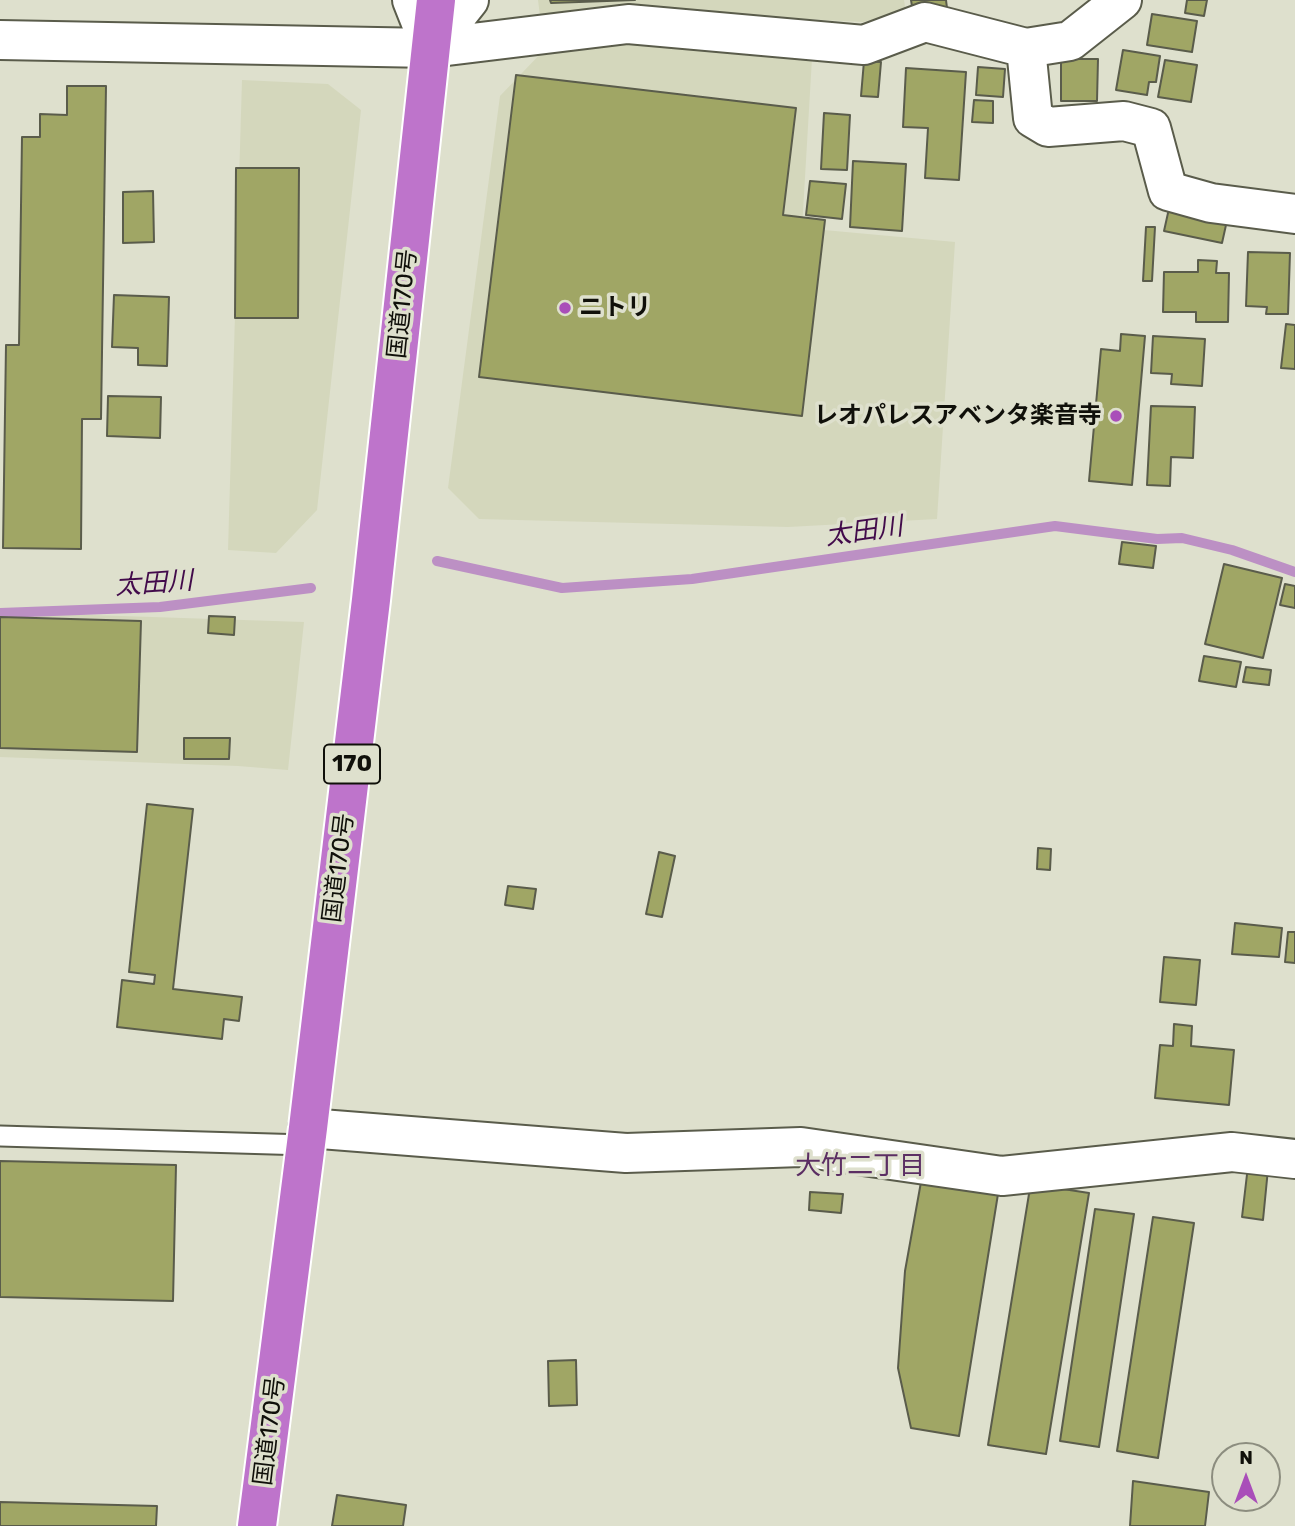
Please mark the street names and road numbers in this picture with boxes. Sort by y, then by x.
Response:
street label: 国道170号 [383,248,423,360]
road number: 170 [324,744,380,784]
street label: 国道170号 [318,812,360,924]
street label: 国道170号 [249,1375,291,1487]

